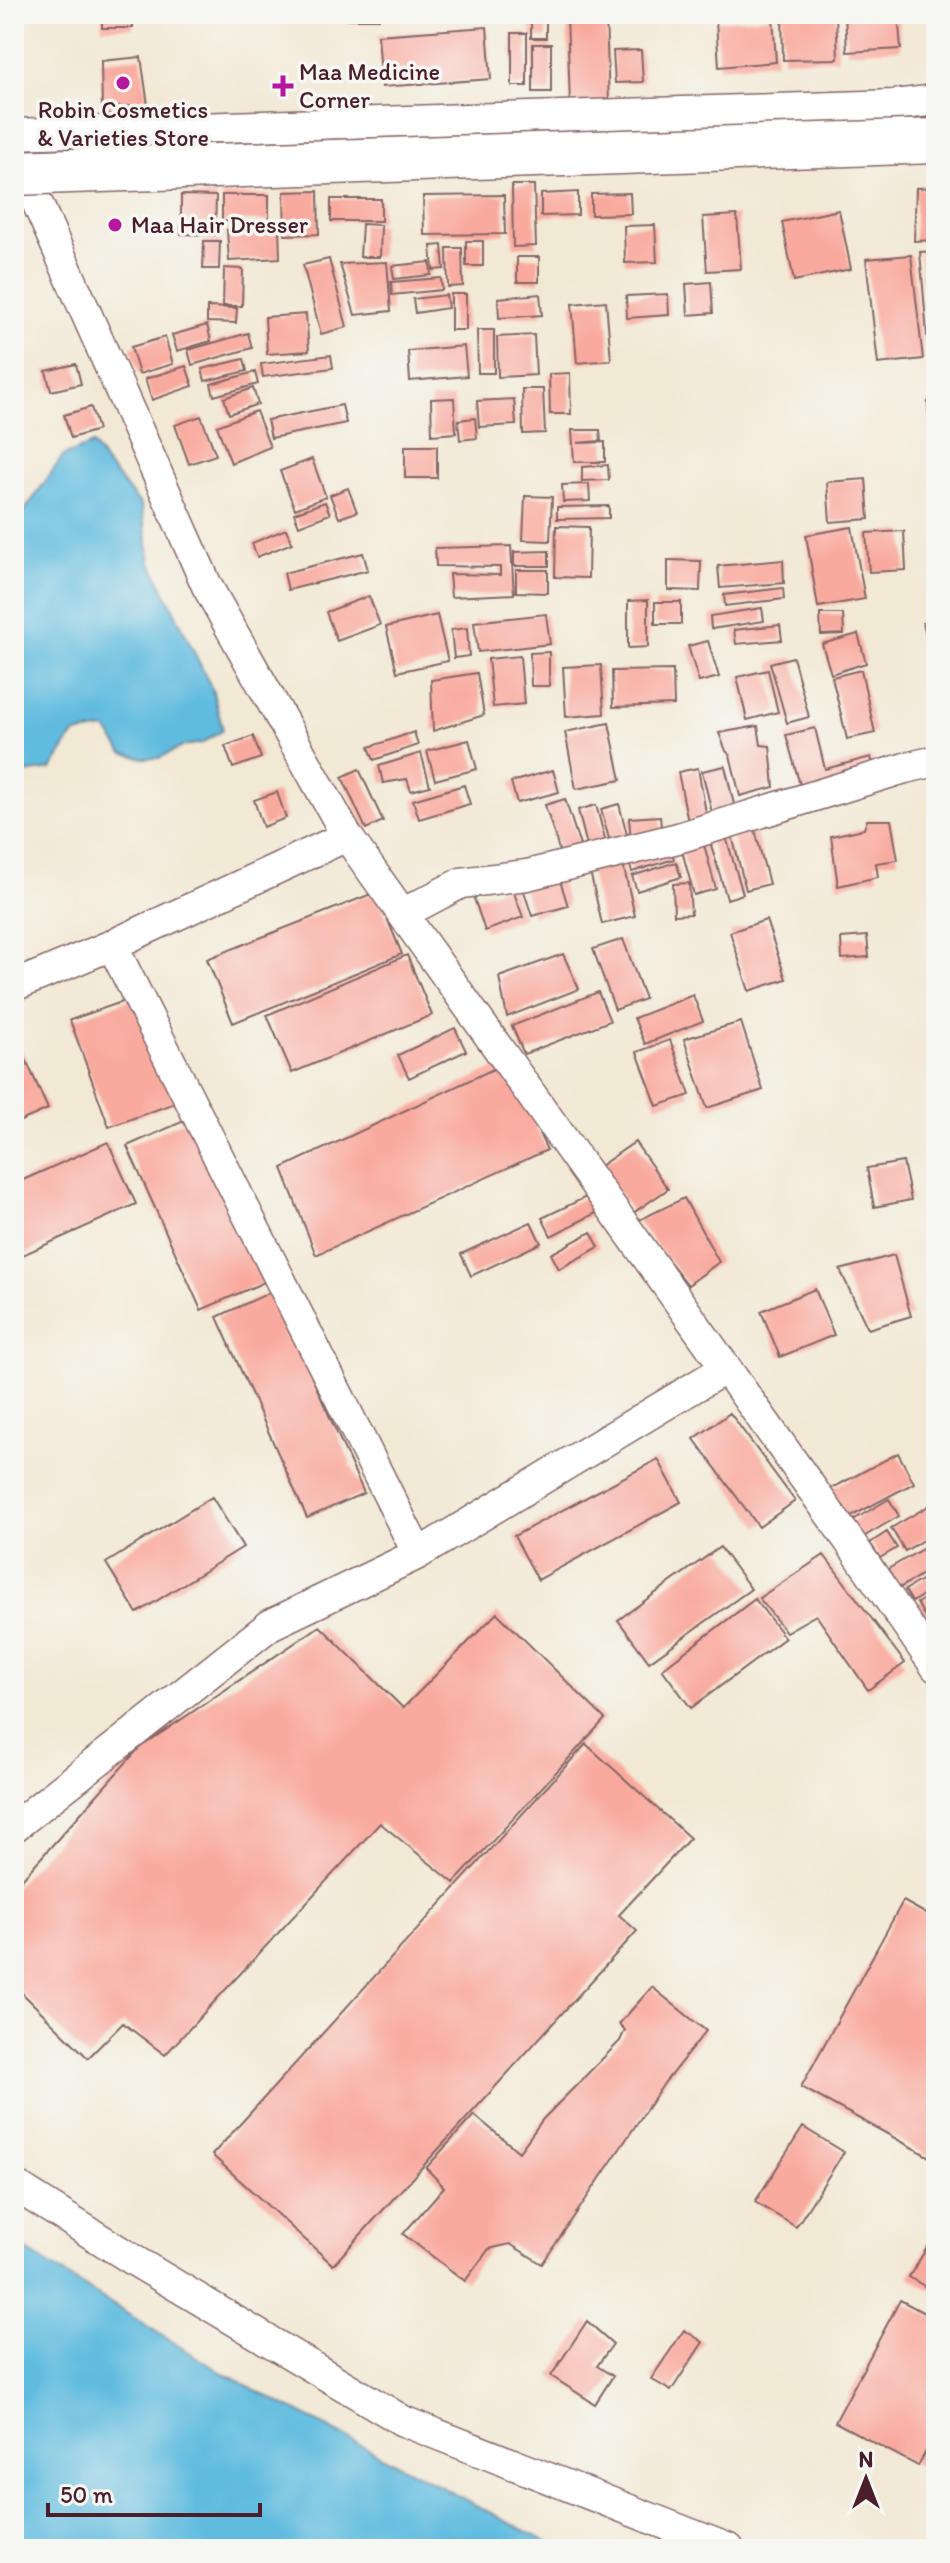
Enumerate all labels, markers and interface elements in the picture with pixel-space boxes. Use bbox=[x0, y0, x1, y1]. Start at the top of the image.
place label: Maa Medicine Corner bbox=[299, 57, 440, 114]
marker: Robin Cosmetics & Varieties Store bbox=[114, 74, 132, 92]
marker: Maa Medicine Corner bbox=[274, 77, 292, 95]
place label: Robin Cosmetics & Varieties Store bbox=[37, 95, 209, 152]
place label: Maa Hair Dresser bbox=[131, 210, 308, 239]
marker: Maa Hair Dresser bbox=[106, 216, 124, 234]
north arrow bbox=[826, 2439, 906, 2519]
text: N bbox=[859, 2446, 873, 2473]
scale bar bbox=[48, 2467, 260, 2517]
text: 50 m bbox=[60, 2480, 113, 2509]

